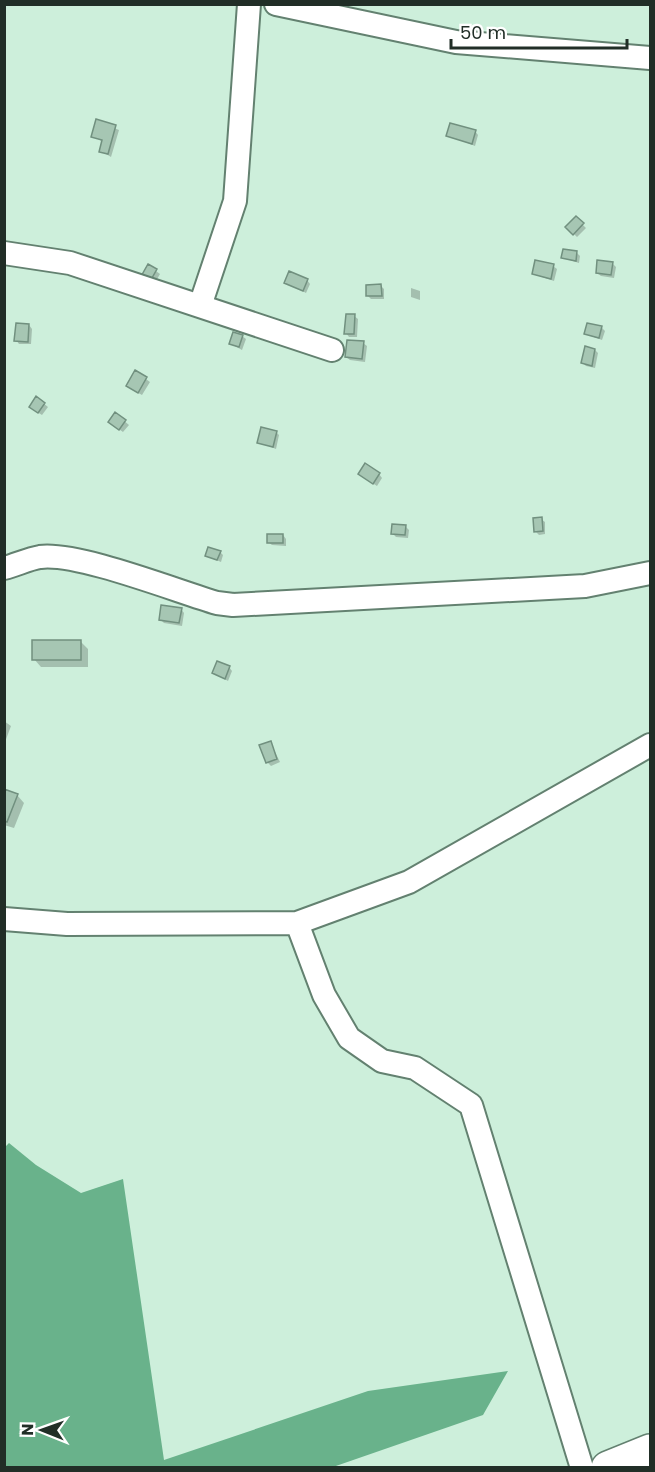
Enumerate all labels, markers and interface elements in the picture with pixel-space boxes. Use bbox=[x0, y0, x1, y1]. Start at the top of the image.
scale bar bbox=[451, 12, 626, 50]
text: 50 m bbox=[460, 20, 506, 45]
north arrow bbox=[12, 1400, 72, 1460]
text: N bbox=[16, 1424, 39, 1436]

